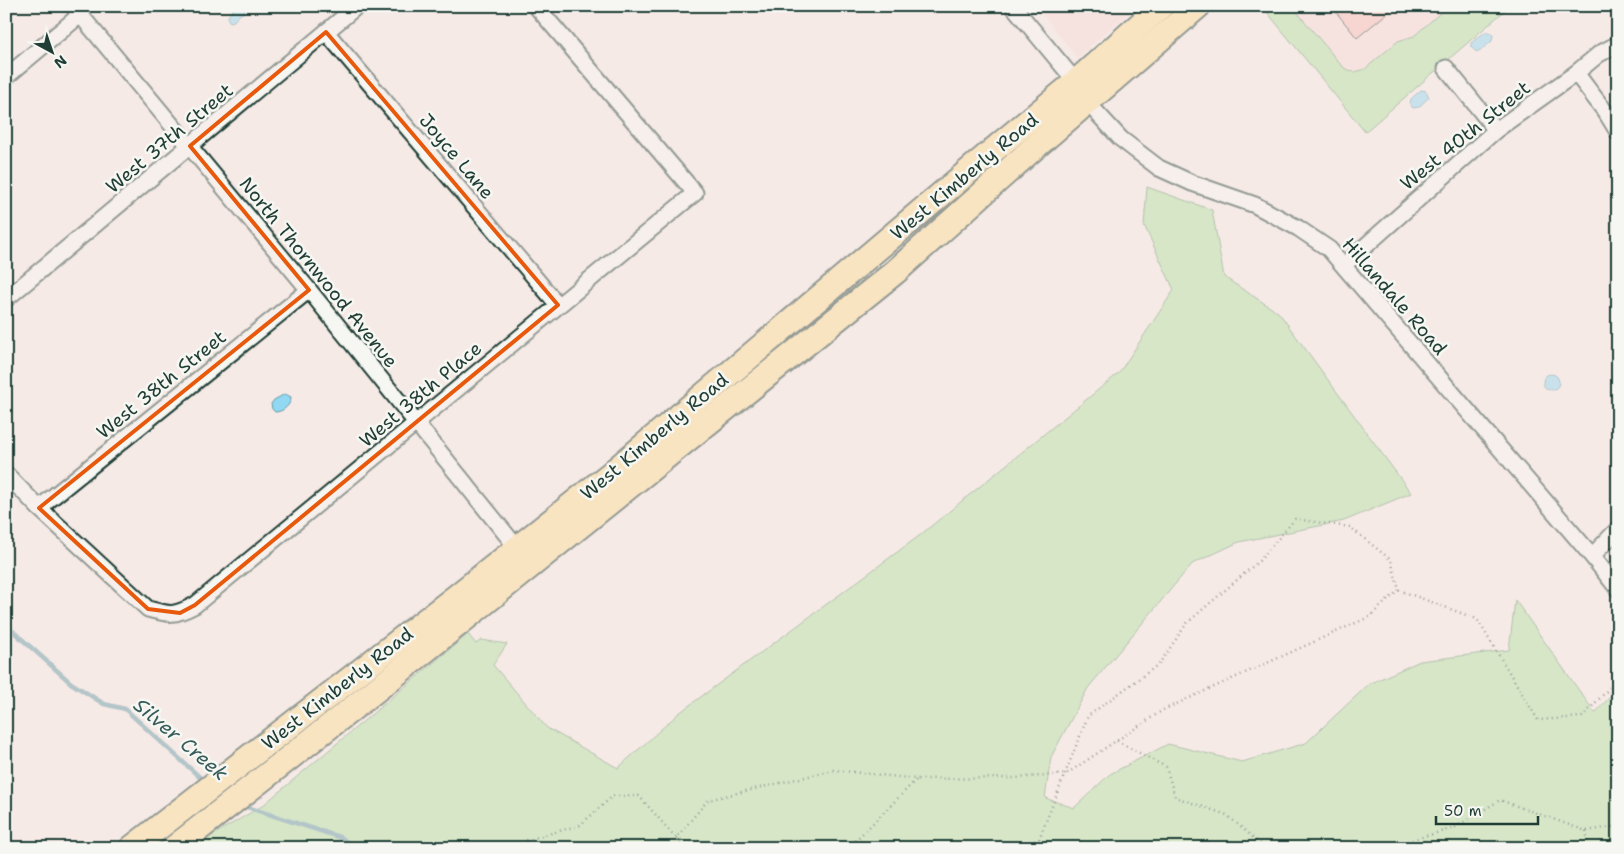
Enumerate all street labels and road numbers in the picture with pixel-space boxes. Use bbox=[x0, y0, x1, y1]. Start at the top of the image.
street label: West 40th Street bbox=[1395, 75, 1536, 196]
street label: West 37th Street bbox=[100, 78, 238, 199]
street label: West Kimberly Road bbox=[885, 107, 1044, 246]
street label: Joyce Lane bbox=[414, 108, 500, 204]
street label: North Thornwood Avenue bbox=[234, 172, 403, 373]
street label: Hillandale Road bbox=[1337, 232, 1453, 360]
street label: West 38th Street bbox=[91, 324, 231, 444]
street label: West 38th Place bbox=[354, 336, 487, 453]
street label: West Kimberly Road bbox=[575, 367, 734, 506]
street label: West Kimberly Road bbox=[256, 621, 418, 755]

